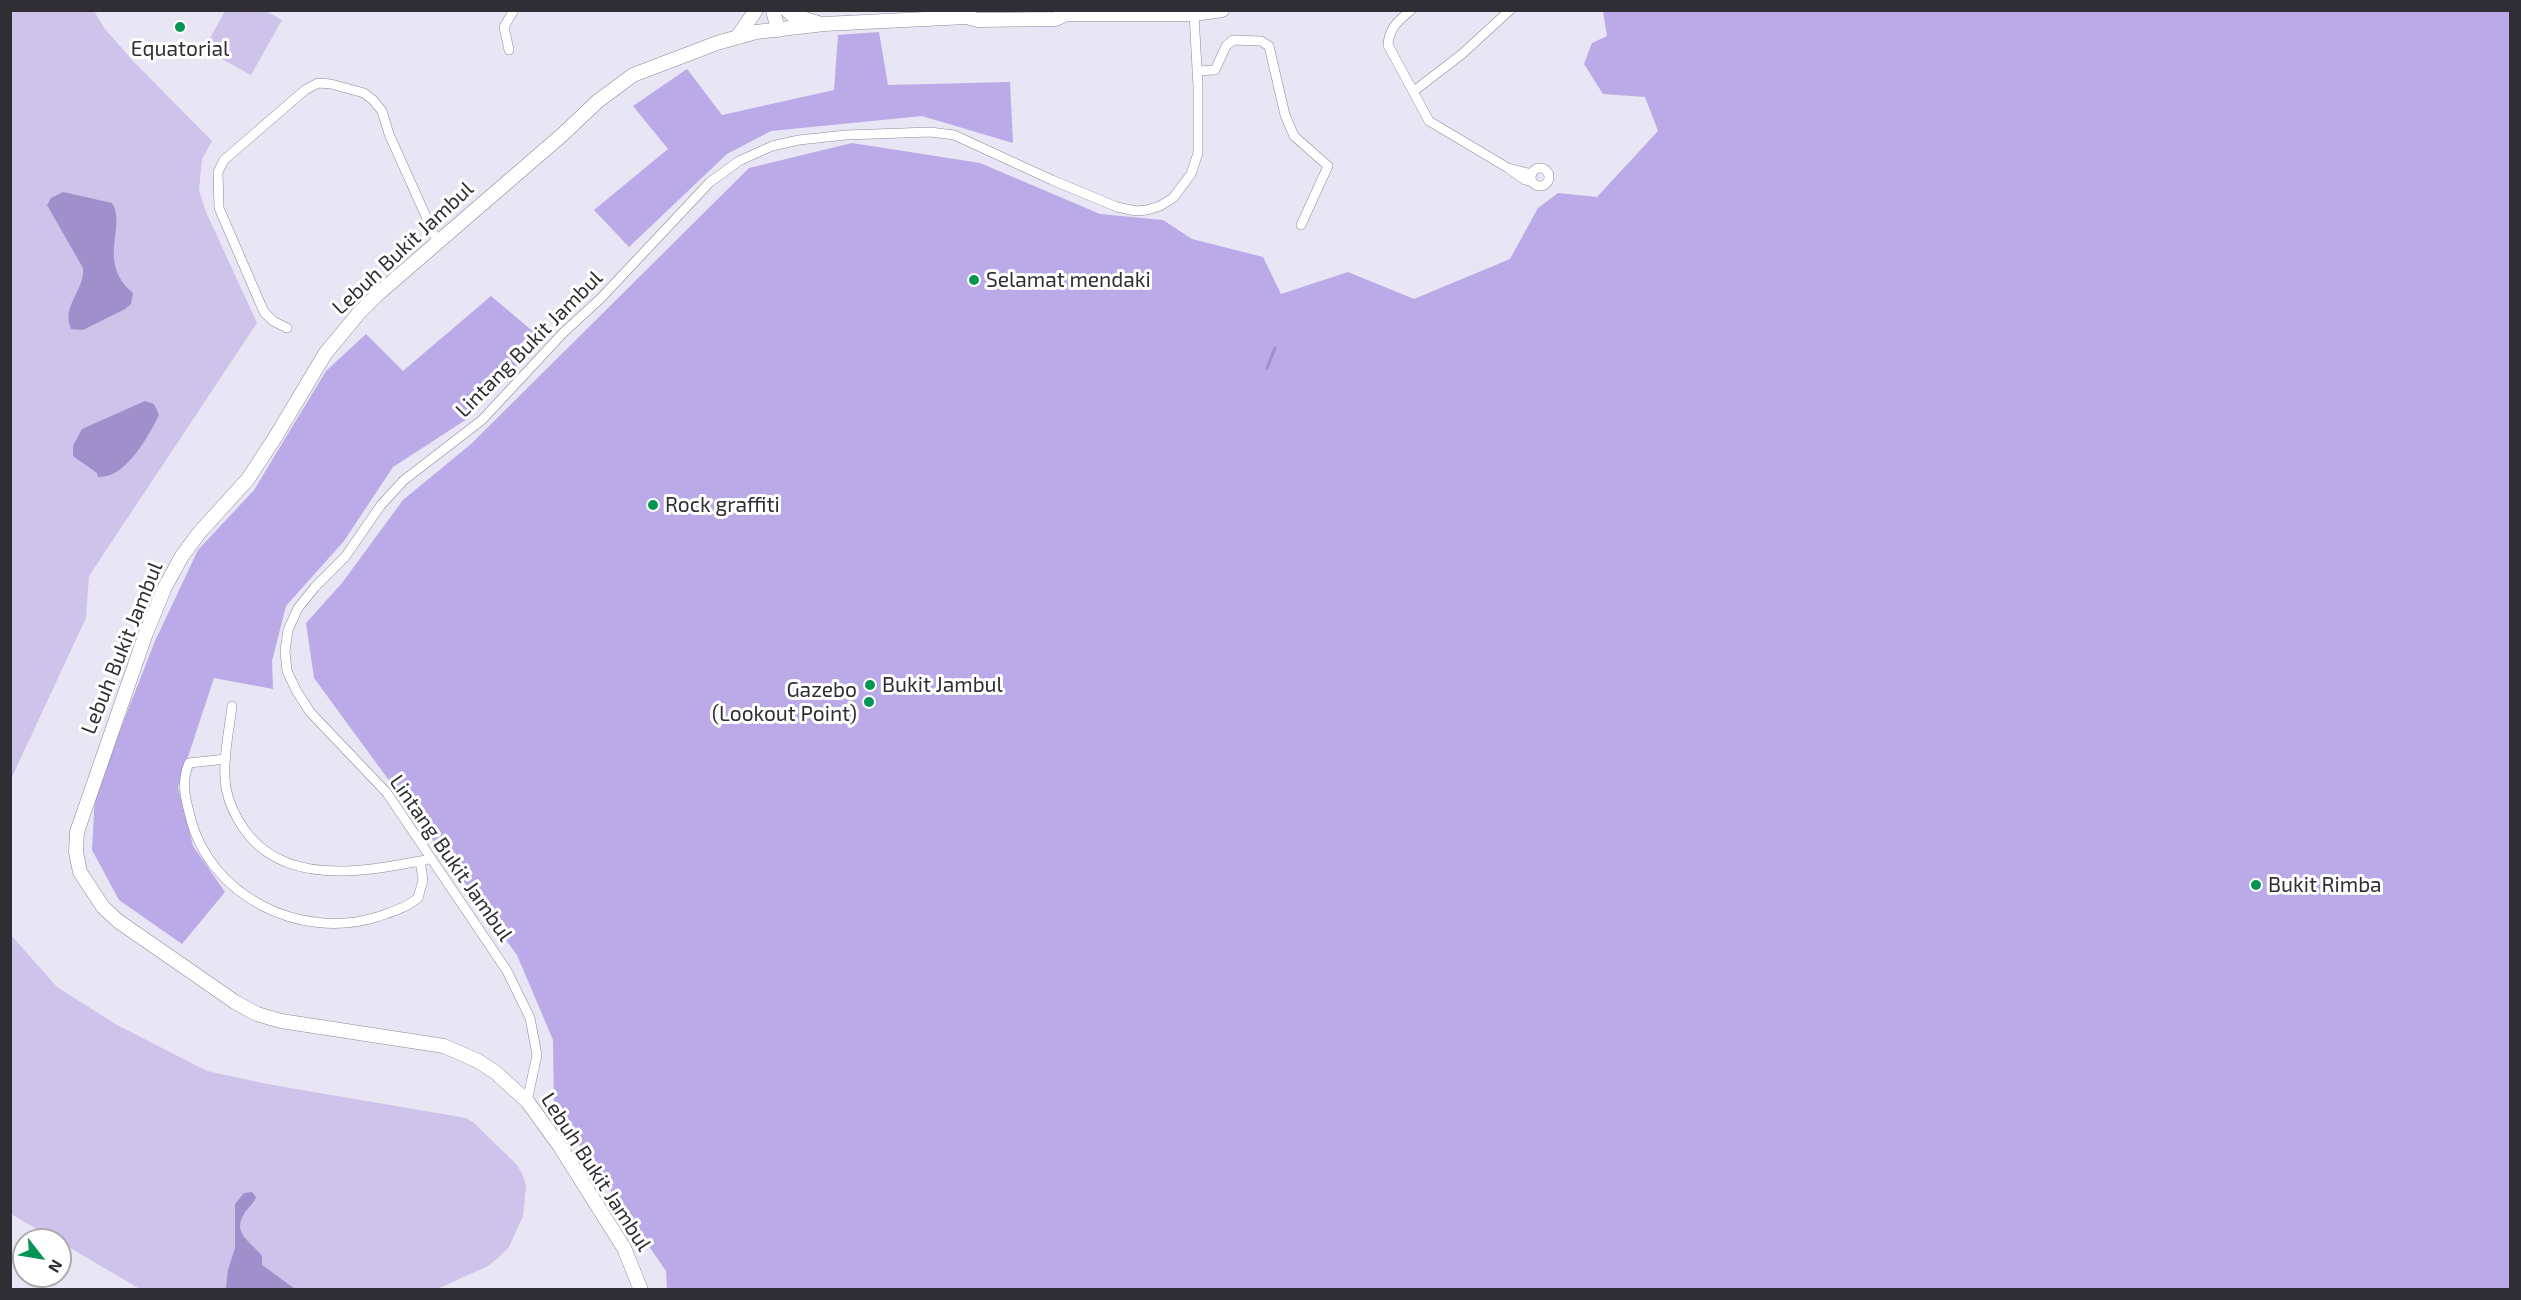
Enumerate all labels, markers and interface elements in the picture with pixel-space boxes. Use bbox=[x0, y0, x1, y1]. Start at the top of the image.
marker: Equatorial bbox=[173, 20, 187, 34]
place label: Equatorial bbox=[131, 36, 229, 62]
street label: Lebuh Bukit Jambul bbox=[327, 176, 479, 320]
street label: Lintang Bukit Jambul bbox=[450, 265, 608, 423]
place label: Selamat mendaki bbox=[986, 267, 1151, 293]
marker: Selamat mendaki bbox=[967, 273, 981, 287]
place label: Rock graffiti bbox=[665, 492, 780, 518]
marker: Rock graffiti bbox=[646, 498, 660, 512]
street label: Lebuh Bukit Jambul bbox=[76, 558, 168, 738]
place label: Bukit Jambul bbox=[882, 672, 1003, 698]
place label: Gazebo (Lookout Point) bbox=[712, 677, 857, 727]
marker: Bukit Jambul bbox=[863, 678, 877, 692]
marker: Gazebo (Lookout Point) bbox=[862, 695, 876, 709]
street label: Lintang Bukit Jambul bbox=[384, 770, 518, 946]
place label: Bukit Rimba bbox=[2268, 872, 2382, 898]
marker: Bukit Rimba bbox=[2249, 878, 2263, 892]
street label: Lebuh Bukit Jambul bbox=[535, 1088, 657, 1256]
north arrow bbox=[12, 1228, 72, 1288]
text: N bbox=[45, 1257, 67, 1276]

